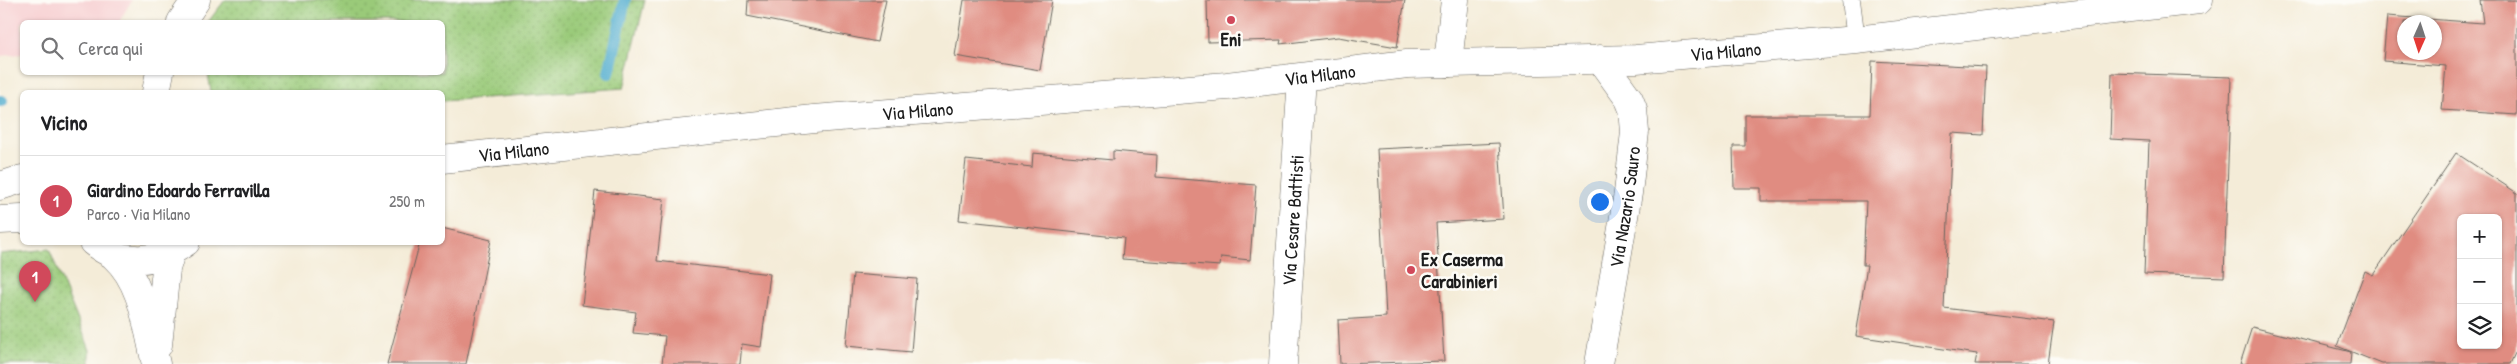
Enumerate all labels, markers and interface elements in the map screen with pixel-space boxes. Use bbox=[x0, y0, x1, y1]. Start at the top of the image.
marker: Eni bbox=[1225, 14, 1237, 26]
north arrow bbox=[2397, 15, 2442, 60]
search box bbox=[20, 20, 445, 75]
place label: Eni bbox=[1220, 26, 1242, 52]
icon: search bbox=[38, 34, 66, 62]
text: Cerca qui bbox=[78, 35, 143, 61]
street label: Via Milano bbox=[1689, 35, 1763, 67]
street label: Via Milano bbox=[1283, 57, 1357, 92]
street label: Via Milano bbox=[881, 95, 954, 127]
text: Vicino bbox=[40, 108, 87, 137]
street label: Via Milano bbox=[477, 135, 551, 168]
street label: Via Nazario Sauro bbox=[1603, 145, 1646, 270]
street label: Via Cesare Battisti bbox=[1275, 154, 1310, 287]
text: Giardino Edoardo Ferravilla bbox=[87, 177, 269, 203]
your location bbox=[1587, 189, 1613, 215]
text: 1 bbox=[53, 190, 59, 212]
text: 250 m bbox=[389, 190, 425, 212]
text: Parco · Via Milano bbox=[87, 203, 190, 225]
map controls bbox=[2457, 214, 2502, 349]
button: + bbox=[2457, 214, 2502, 259]
place label: Ex Caserma Carabinieri bbox=[1421, 246, 1503, 294]
button: − bbox=[2457, 259, 2502, 304]
pin: 1 bbox=[19, 261, 51, 302]
marker: Ex Caserma Carabinieri bbox=[1405, 264, 1417, 276]
button: layers bbox=[2457, 304, 2502, 349]

